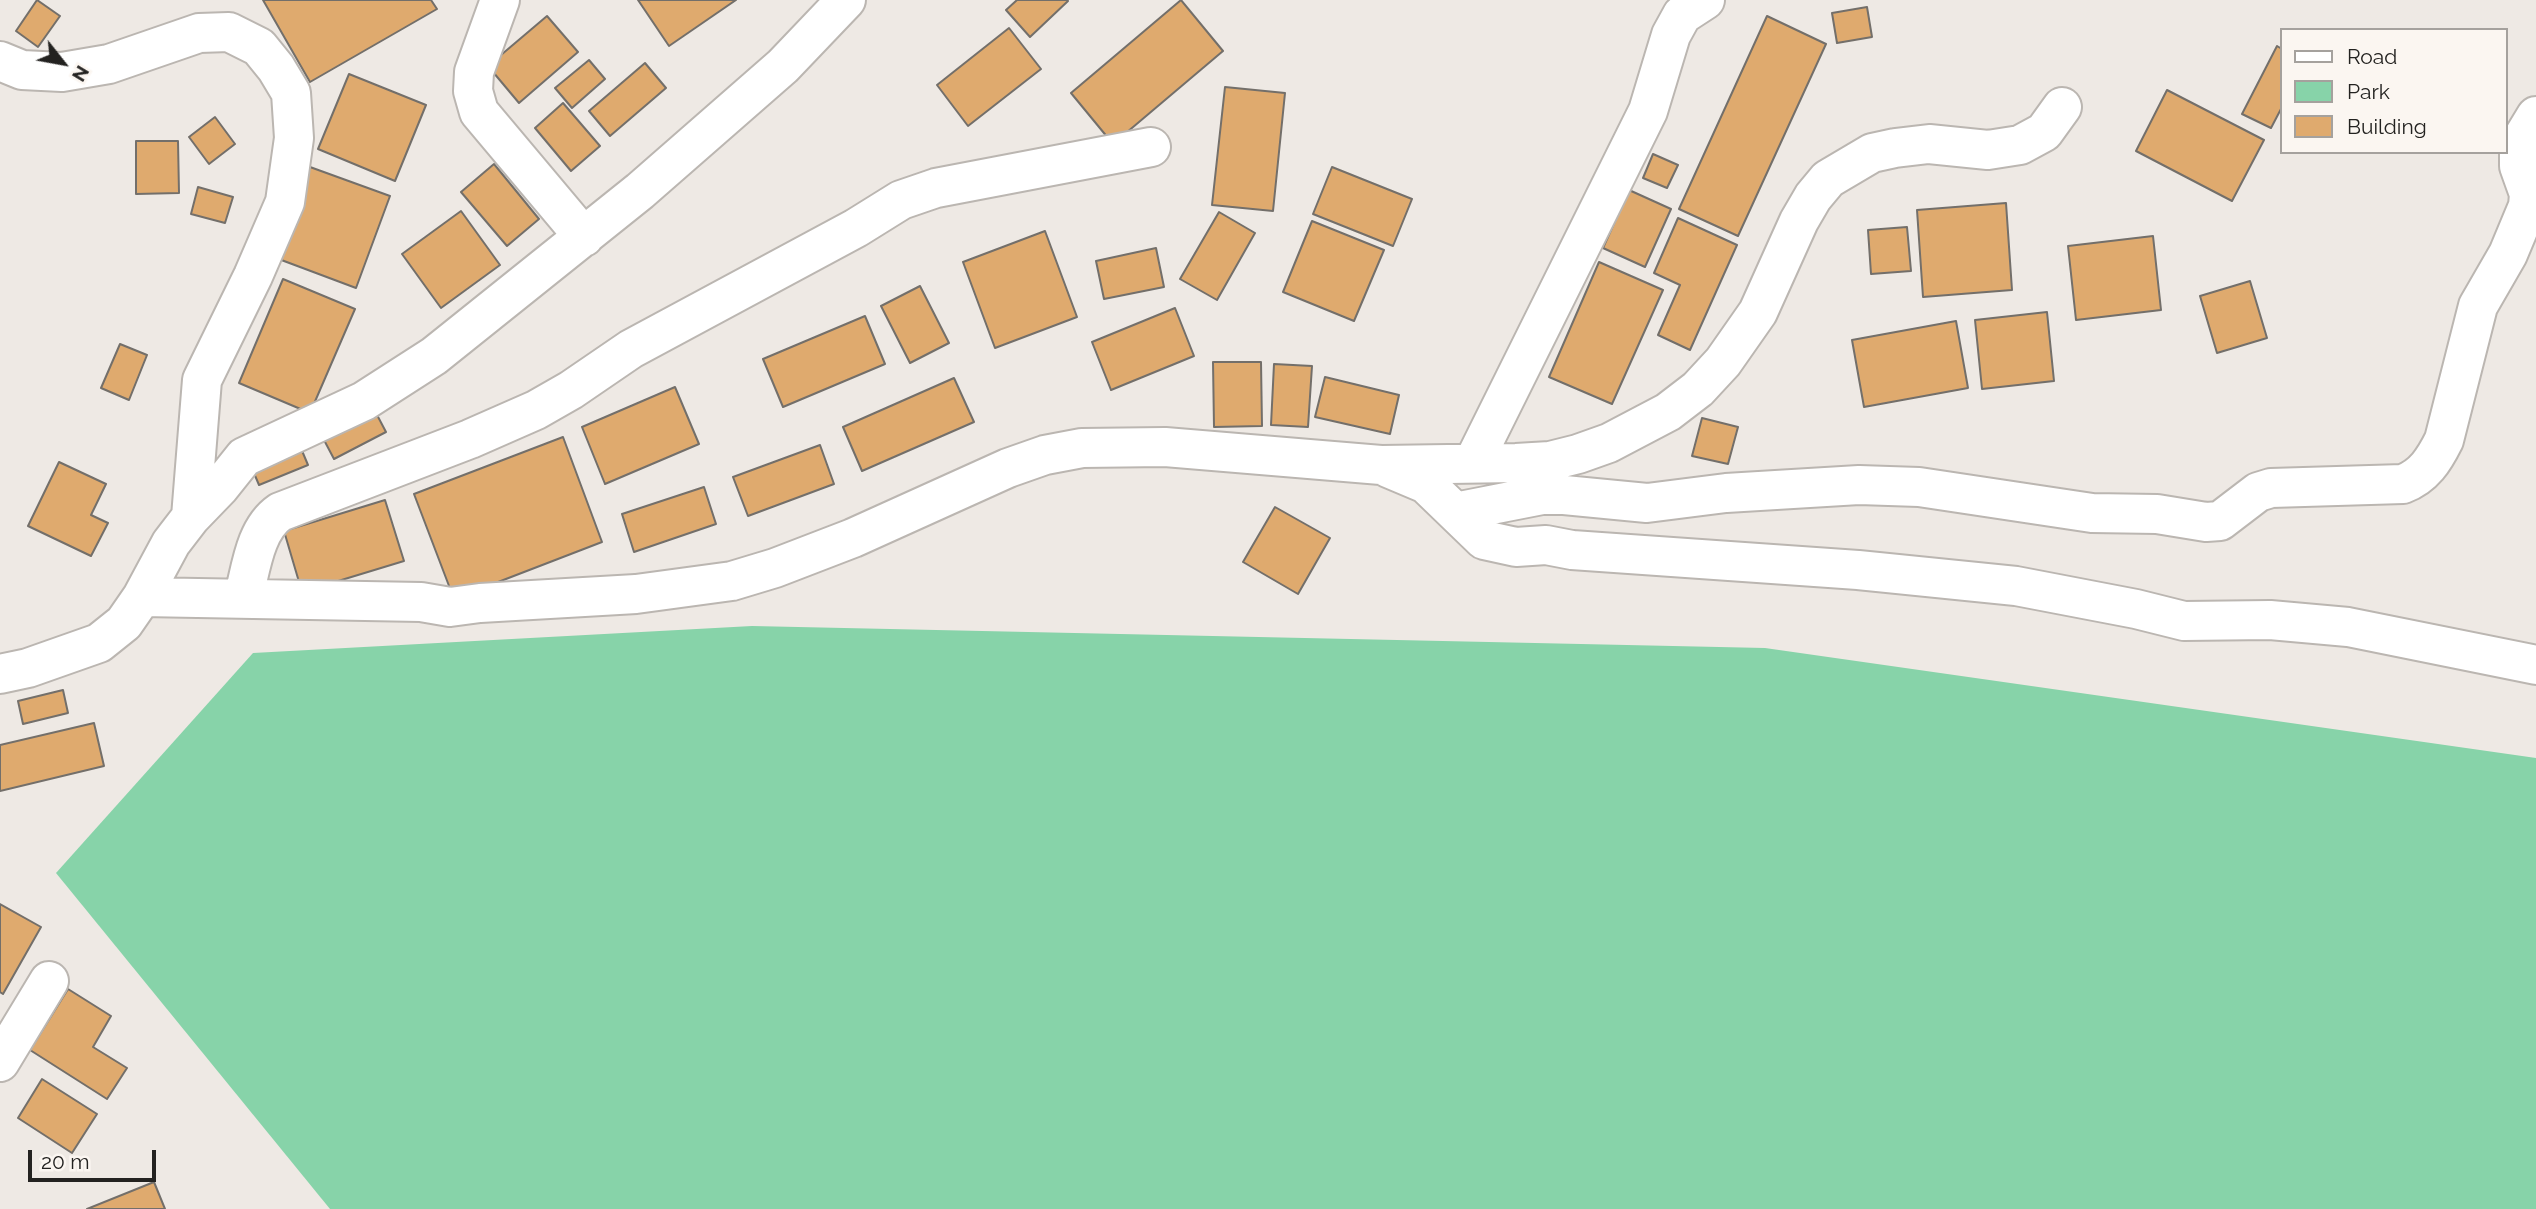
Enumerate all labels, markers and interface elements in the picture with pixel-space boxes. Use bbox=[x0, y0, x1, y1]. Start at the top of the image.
north arrow bbox=[28, 28, 98, 98]
legend bbox=[2280, 28, 2508, 154]
text: Road bbox=[2347, 44, 2397, 69]
text: N bbox=[68, 62, 94, 86]
text: Park bbox=[2347, 79, 2390, 104]
text: Building bbox=[2347, 114, 2427, 139]
scale bar bbox=[32, 1136, 159, 1180]
text: 20 m bbox=[41, 1149, 89, 1174]

